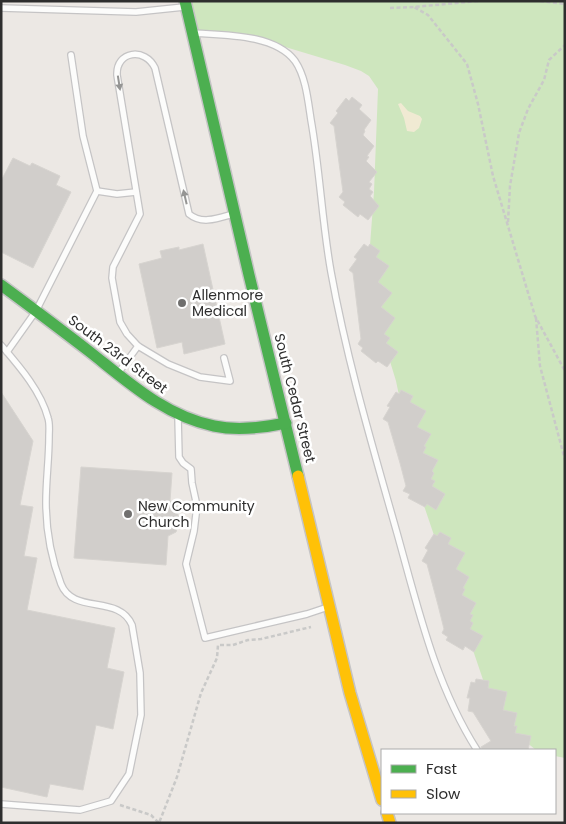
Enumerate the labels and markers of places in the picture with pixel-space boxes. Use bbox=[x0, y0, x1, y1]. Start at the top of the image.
place label: Allenmore Medical bbox=[192, 285, 264, 321]
marker: Allenmore Medical bbox=[176, 297, 188, 309]
place label: New Community Church bbox=[138, 496, 255, 532]
marker: New Community Church bbox=[122, 508, 134, 520]

